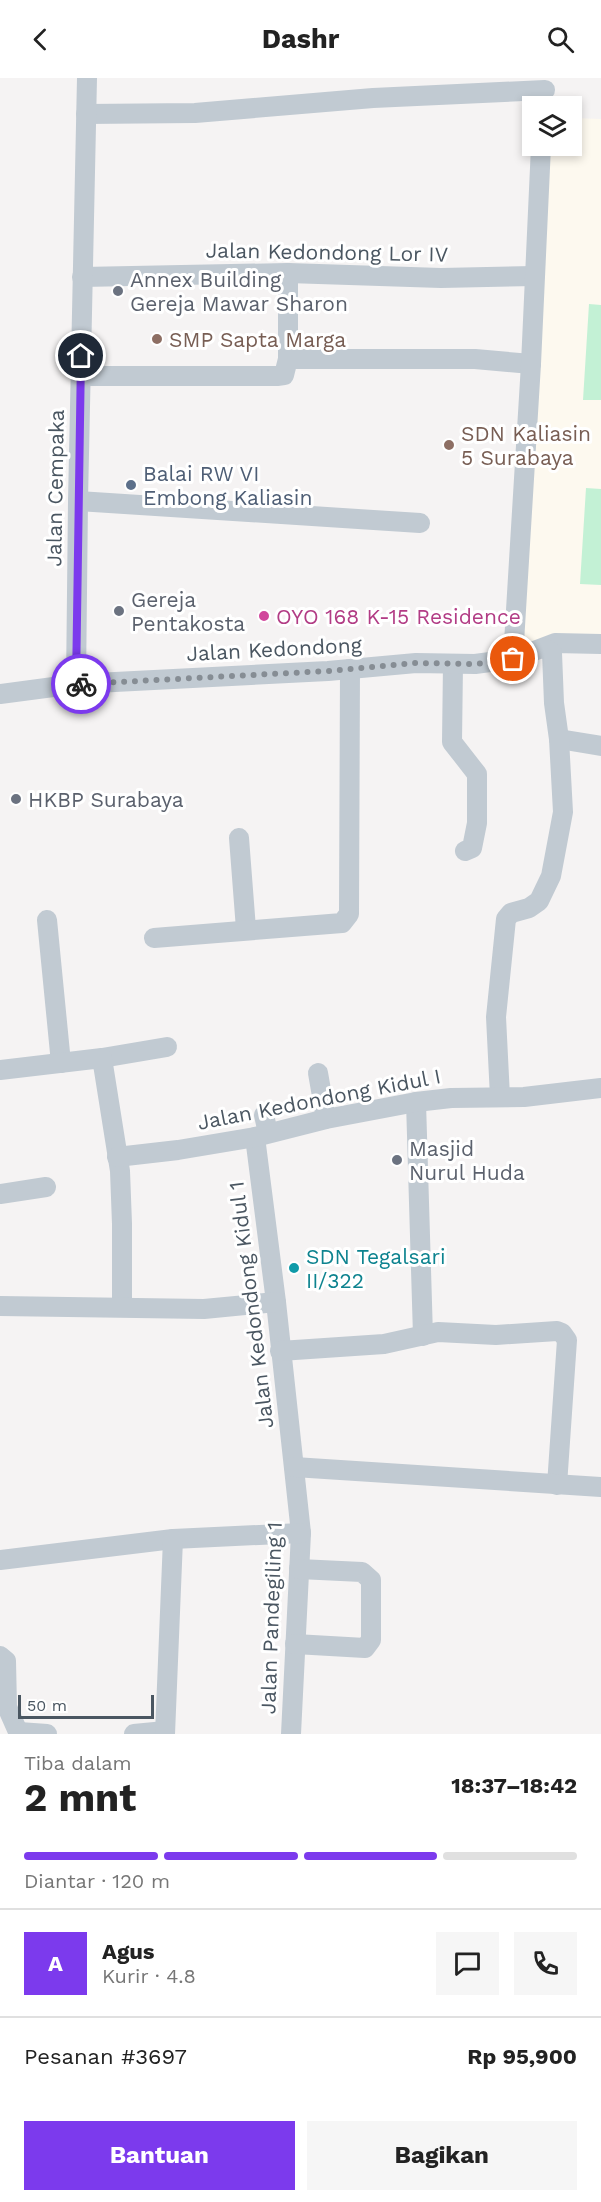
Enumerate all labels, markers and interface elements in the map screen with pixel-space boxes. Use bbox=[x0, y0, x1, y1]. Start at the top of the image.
icon: back bbox=[24, 23, 57, 56]
text: Dashr bbox=[262, 23, 339, 55]
icon: search bbox=[544, 23, 577, 56]
map controls bbox=[522, 96, 582, 156]
button: layers bbox=[522, 96, 582, 156]
street label: Jalan Kedondong Lor IV bbox=[205, 237, 449, 267]
place label: Annex Building Gereja Mawar Sharon bbox=[130, 267, 348, 316]
marker: Annex Building Gereja Mawar Sharon bbox=[111, 284, 125, 298]
place label: SMP Sapta Marga bbox=[169, 327, 346, 352]
pin bbox=[55, 330, 106, 381]
marker: SMP Sapta Marga bbox=[150, 332, 164, 346]
icon: home bbox=[64, 339, 97, 372]
street label: Jalan Cempaka bbox=[41, 409, 69, 567]
place label: SDN Kaliasin 5 Surabaya bbox=[461, 421, 591, 470]
marker: SDN Kaliasin 5 Surabaya bbox=[442, 438, 456, 452]
place label: Balai RW VI Embong Kaliasin bbox=[143, 461, 312, 510]
marker: Balai RW VI Embong Kaliasin bbox=[124, 478, 138, 492]
place label: Gereja Pentakosta bbox=[131, 587, 245, 636]
marker: Gereja Pentakosta bbox=[112, 604, 126, 618]
place label: OYO 168 K-15 Residence bbox=[276, 604, 521, 629]
marker: OYO 168 K-15 Residence bbox=[257, 609, 271, 623]
street label: Jalan Kedondong bbox=[186, 632, 363, 666]
pin bbox=[487, 633, 538, 684]
icon: bag bbox=[496, 642, 529, 675]
courier bbox=[51, 654, 111, 714]
icon: bike bbox=[65, 668, 98, 701]
place label: HKBP Surabaya bbox=[28, 787, 184, 812]
marker: HKBP Surabaya bbox=[9, 792, 23, 806]
street label: Jalan Kedondong Kidul I bbox=[195, 1063, 443, 1135]
place label: Masjid Nurul Huda bbox=[409, 1136, 525, 1185]
marker: Masjid Nurul Huda bbox=[390, 1153, 404, 1167]
street label: Jalan Kedondong Kidul 1 bbox=[223, 1180, 279, 1430]
place label: SDN Tegalsari II/322 bbox=[306, 1244, 446, 1293]
marker: SDN Tegalsari II/322 bbox=[287, 1261, 301, 1275]
street label: Jalan Pandegiling 1 bbox=[255, 1521, 287, 1715]
scale bar bbox=[18, 1692, 154, 1720]
text: 50 m bbox=[27, 1696, 67, 1715]
text: Tiba dalam bbox=[24, 1751, 132, 1775]
text: 18:37–18:42 bbox=[451, 1773, 577, 1798]
text: 2 mnt bbox=[24, 1775, 136, 1820]
text: Diantar · 120 m bbox=[24, 1869, 170, 1893]
button: chat bbox=[436, 1932, 499, 1995]
button: phone bbox=[514, 1932, 577, 1995]
text: Agus bbox=[102, 1939, 155, 1964]
text: A bbox=[48, 1951, 63, 1976]
text: Kurir · 4.8 bbox=[102, 1964, 196, 1988]
text: Pesanan #3697 bbox=[24, 2044, 187, 2069]
text: Rp 95,900 bbox=[467, 2044, 577, 2069]
button: Bantuan bbox=[24, 2121, 295, 2190]
button: Bagikan bbox=[307, 2121, 577, 2190]

